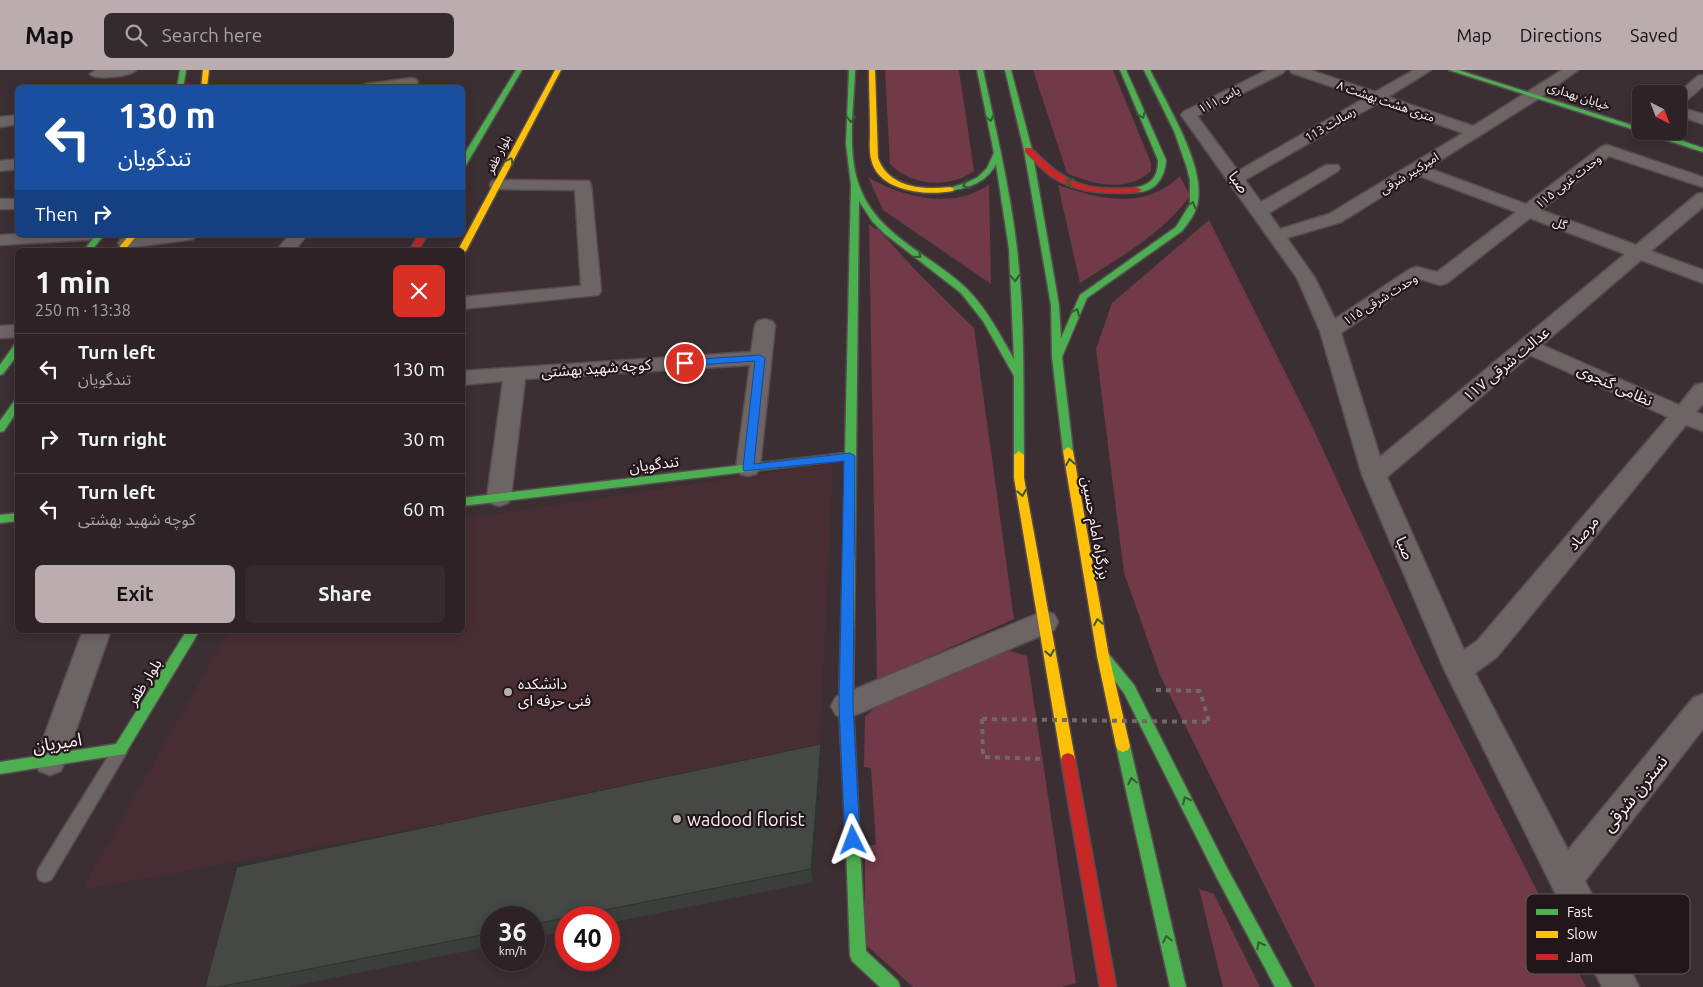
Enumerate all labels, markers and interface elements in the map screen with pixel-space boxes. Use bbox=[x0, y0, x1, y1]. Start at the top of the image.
search box bbox=[104, 13, 454, 58]
icon: search bbox=[122, 21, 150, 49]
text: Map bbox=[25, 22, 74, 49]
text: Search here bbox=[162, 24, 262, 46]
text: Map bbox=[1456, 25, 1492, 45]
text: Directions bbox=[1520, 25, 1602, 45]
text: Saved bbox=[1630, 25, 1678, 45]
street label: ۸ متری هشت بهشت bbox=[1335, 78, 1437, 125]
street label: خیابان بهداری bbox=[1546, 80, 1612, 113]
street label: یاس ۱۱۱ bbox=[1196, 83, 1243, 116]
north arrow bbox=[1632, 85, 1688, 140]
map controls bbox=[1632, 85, 1687, 140]
text: 130 m bbox=[118, 95, 216, 135]
street label: رسالت 113 bbox=[1302, 104, 1358, 145]
icon: left bbox=[35, 105, 100, 170]
one-way arrow bbox=[1136, 110, 1147, 119]
one-way arrow bbox=[984, 113, 995, 122]
one-way arrow bbox=[846, 115, 856, 123]
street label: بلوار ظفر bbox=[482, 133, 514, 177]
text: تندگویان bbox=[118, 145, 191, 170]
street label: امیرکبیر شرقی bbox=[1377, 150, 1442, 197]
street label: ۱۱۵ وحدت غربی bbox=[1533, 151, 1604, 211]
one-way arrow bbox=[504, 158, 514, 167]
street label: صبا bbox=[1225, 168, 1253, 196]
one-way arrow bbox=[1066, 178, 1075, 189]
one-way arrow bbox=[963, 179, 971, 189]
icon: right bbox=[88, 200, 116, 228]
one-way arrow bbox=[1187, 201, 1197, 209]
text: Then bbox=[35, 203, 78, 225]
street label: گل bbox=[1551, 214, 1570, 233]
one-way arrow bbox=[913, 250, 922, 259]
text: 1 min bbox=[35, 265, 111, 299]
button: close bbox=[393, 265, 445, 317]
street label: ۱۱۵ وحدت شرقی bbox=[1341, 271, 1420, 328]
one-way arrow bbox=[1009, 274, 1020, 282]
text: 250 m · 13:38 bbox=[35, 301, 131, 319]
one-way arrow bbox=[1070, 308, 1081, 317]
street label: ۱۱۷ عدالت شرقی bbox=[1460, 323, 1553, 406]
text: Turn left bbox=[78, 341, 156, 363]
pin bbox=[664, 342, 706, 384]
icon: arrive bbox=[671, 349, 699, 377]
icon: left bbox=[35, 355, 63, 383]
street label: کوچه شهید بهشتی bbox=[540, 356, 653, 382]
text: 130 m bbox=[392, 358, 445, 380]
street label: نظامی گنجوی bbox=[1574, 361, 1655, 410]
text: تندگویان bbox=[78, 370, 131, 388]
icon: right bbox=[35, 425, 63, 453]
text: Turn right bbox=[78, 428, 166, 450]
text: 30 m bbox=[403, 428, 445, 450]
street label: تندگویان bbox=[628, 453, 680, 476]
one-way arrow bbox=[1065, 458, 1075, 466]
street label: بزرگراه امام حسین bbox=[1076, 475, 1113, 581]
text: Turn left bbox=[78, 481, 156, 503]
one-way arrow bbox=[1017, 488, 1027, 497]
icon: left bbox=[35, 495, 63, 523]
text: 60 m bbox=[403, 498, 445, 520]
text: کوچه شهید بهشتی bbox=[78, 510, 196, 528]
street label: مرصاد bbox=[1564, 513, 1603, 554]
street label: صبا bbox=[1393, 534, 1417, 562]
button: Exit bbox=[35, 565, 235, 623]
button: Share bbox=[245, 565, 445, 623]
one-way arrow bbox=[1093, 618, 1103, 626]
one-way arrow bbox=[1044, 648, 1054, 657]
street label: بلوار ظفر bbox=[123, 656, 166, 710]
place label: دانشکده فنی حرفه ای bbox=[518, 675, 591, 710]
marker: دانشکده فنی حرفه ای bbox=[502, 686, 514, 698]
street label: امیریان bbox=[31, 728, 84, 758]
street label: نسترن شرقی bbox=[1597, 751, 1672, 836]
one-way arrow bbox=[1127, 776, 1137, 785]
one-way arrow bbox=[1181, 796, 1192, 805]
place label: wadood florist bbox=[687, 809, 805, 829]
marker: wadood florist bbox=[671, 813, 683, 825]
position arrow bbox=[826, 813, 878, 865]
legend bbox=[1526, 894, 1690, 974]
text: Fast bbox=[1567, 904, 1593, 920]
speed limit sign: 40 bbox=[555, 906, 620, 971]
text: 36 bbox=[498, 918, 527, 946]
text: Slow bbox=[1567, 926, 1597, 942]
one-way arrow bbox=[1162, 935, 1173, 944]
one-way arrow bbox=[1256, 941, 1266, 950]
text: km/h bbox=[499, 944, 526, 957]
text: Jam bbox=[1567, 949, 1593, 965]

